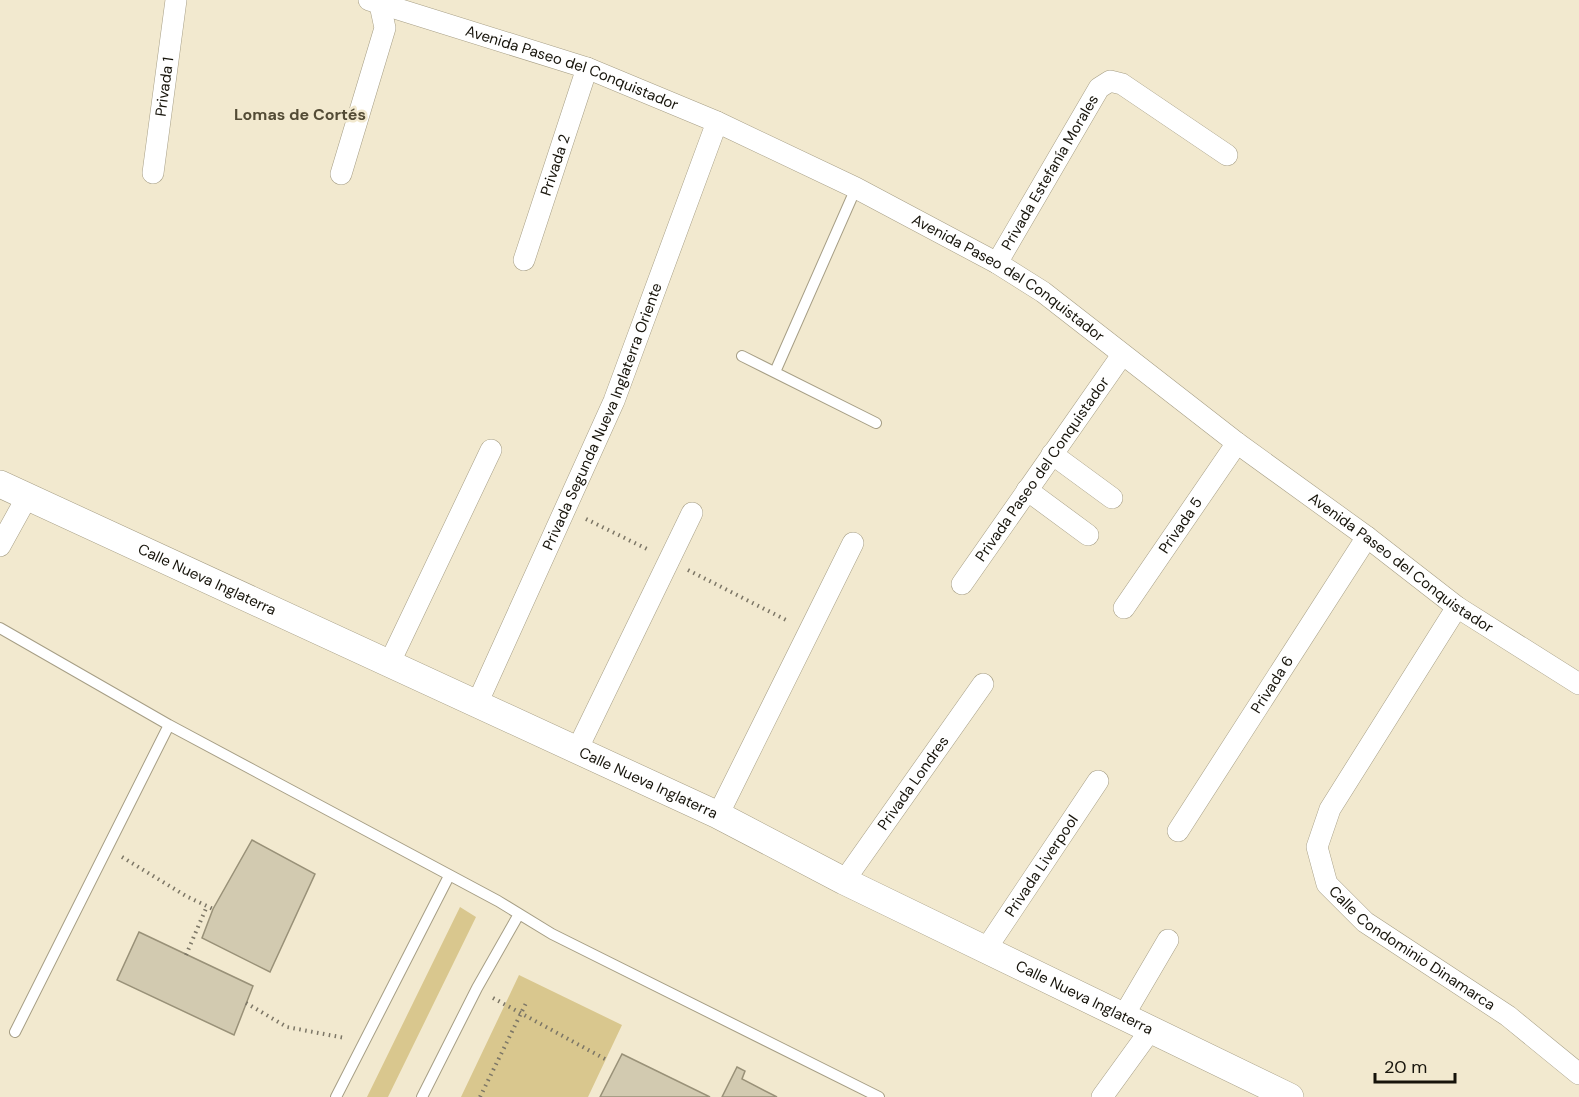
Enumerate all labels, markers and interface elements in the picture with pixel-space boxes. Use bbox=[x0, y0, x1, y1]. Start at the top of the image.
street label: Avenida Paseo del Conquistador bbox=[463, 21, 682, 115]
street label: Privada 1 bbox=[151, 56, 178, 118]
street label: Privada Estefanía Morales bbox=[997, 91, 1103, 254]
district label: Lomas de Cortés bbox=[234, 104, 366, 125]
street label: Privada 2 bbox=[536, 132, 575, 198]
street label: Avenida Paseo del Conquistador bbox=[908, 209, 1109, 346]
street label: Privada Segunda Nueva Inglaterra Oriente bbox=[538, 280, 667, 553]
street label: Privada Paseo del Conquistador bbox=[971, 373, 1114, 566]
street label: Avenida Paseo del Conquistador bbox=[1305, 488, 1497, 638]
street label: Privada 5 bbox=[1154, 493, 1207, 558]
street label: Calle Nueva Inglaterra bbox=[135, 539, 280, 620]
street label: Privada 6 bbox=[1246, 652, 1298, 717]
street label: Privada Londres bbox=[873, 732, 953, 834]
street label: Calle Nueva Inglaterra bbox=[576, 742, 721, 823]
street label: Privada Liverpool bbox=[1000, 811, 1083, 921]
street label: Calle Condominio Dinamarca bbox=[1324, 881, 1499, 1015]
street label: Calle Nueva Inglaterra bbox=[1012, 956, 1156, 1039]
scale bar bbox=[1375, 1046, 1454, 1084]
text: 20 m bbox=[1384, 1055, 1427, 1079]

